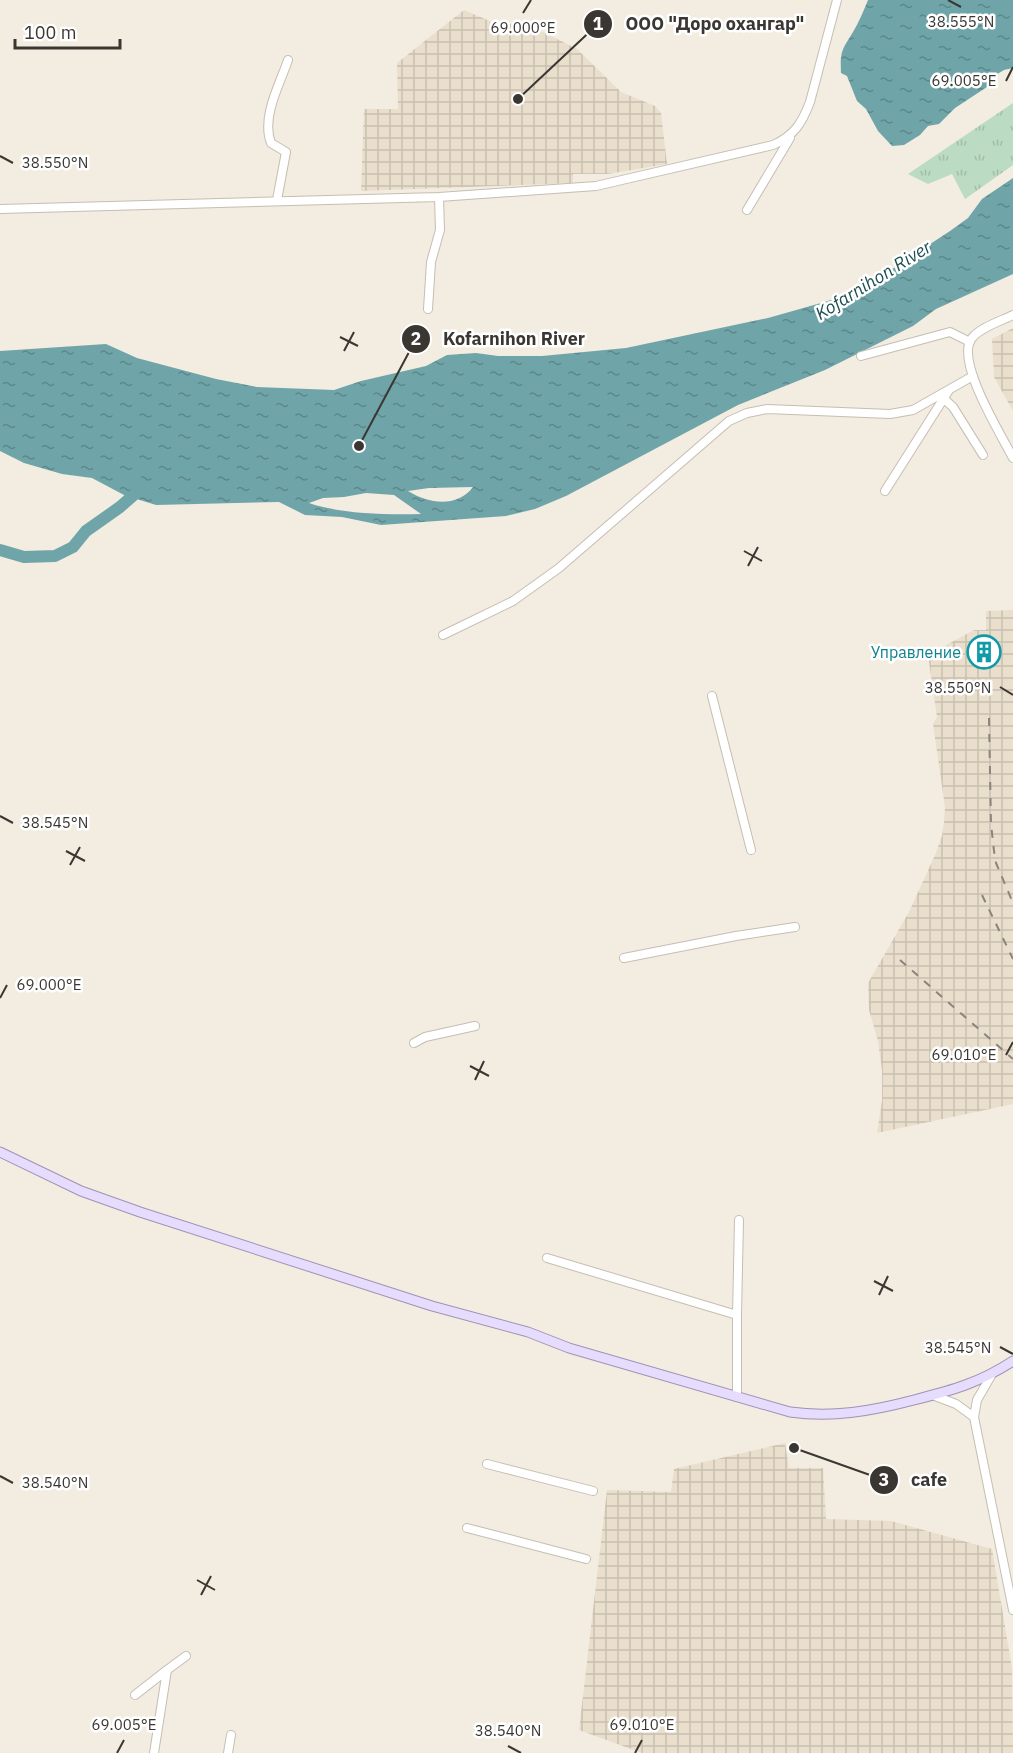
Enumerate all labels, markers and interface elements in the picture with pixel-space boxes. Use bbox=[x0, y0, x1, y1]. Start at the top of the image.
callout: ООО "Доро охангар" bbox=[583, 6, 816, 42]
scale bar bbox=[15, 12, 120, 50]
text: 1 bbox=[593, 12, 604, 35]
text: ООО "Доро охангар" bbox=[625, 12, 805, 35]
text: 38.555°N bbox=[928, 12, 994, 31]
text: 69.000°E bbox=[491, 18, 555, 37]
text: 100 m bbox=[24, 21, 76, 44]
text: 69.005°E bbox=[932, 71, 996, 90]
text: 38.550°N bbox=[22, 153, 88, 172]
water label: Kofarnihon River bbox=[811, 235, 936, 325]
callout: Kofarnihon River bbox=[401, 321, 597, 357]
text: 2 bbox=[411, 327, 421, 350]
text: Kofarnihon River bbox=[443, 327, 585, 350]
building icon: Управление bbox=[966, 634, 1002, 670]
place label: Управление bbox=[871, 642, 961, 662]
text: 38.550°N bbox=[925, 678, 991, 697]
text: 38.545°N bbox=[22, 813, 88, 832]
text: 69.000°E bbox=[17, 975, 81, 994]
text: 69.010°E bbox=[932, 1045, 996, 1064]
text: 38.545°N bbox=[925, 1338, 991, 1357]
callout: cafe bbox=[869, 1462, 959, 1498]
text: 3 bbox=[879, 1468, 889, 1491]
text: cafe bbox=[911, 1468, 947, 1491]
text: 38.540°N bbox=[22, 1473, 88, 1492]
text: 69.005°E bbox=[92, 1715, 156, 1734]
text: 69.010°E bbox=[610, 1715, 674, 1734]
text: 38.540°N bbox=[475, 1721, 541, 1740]

